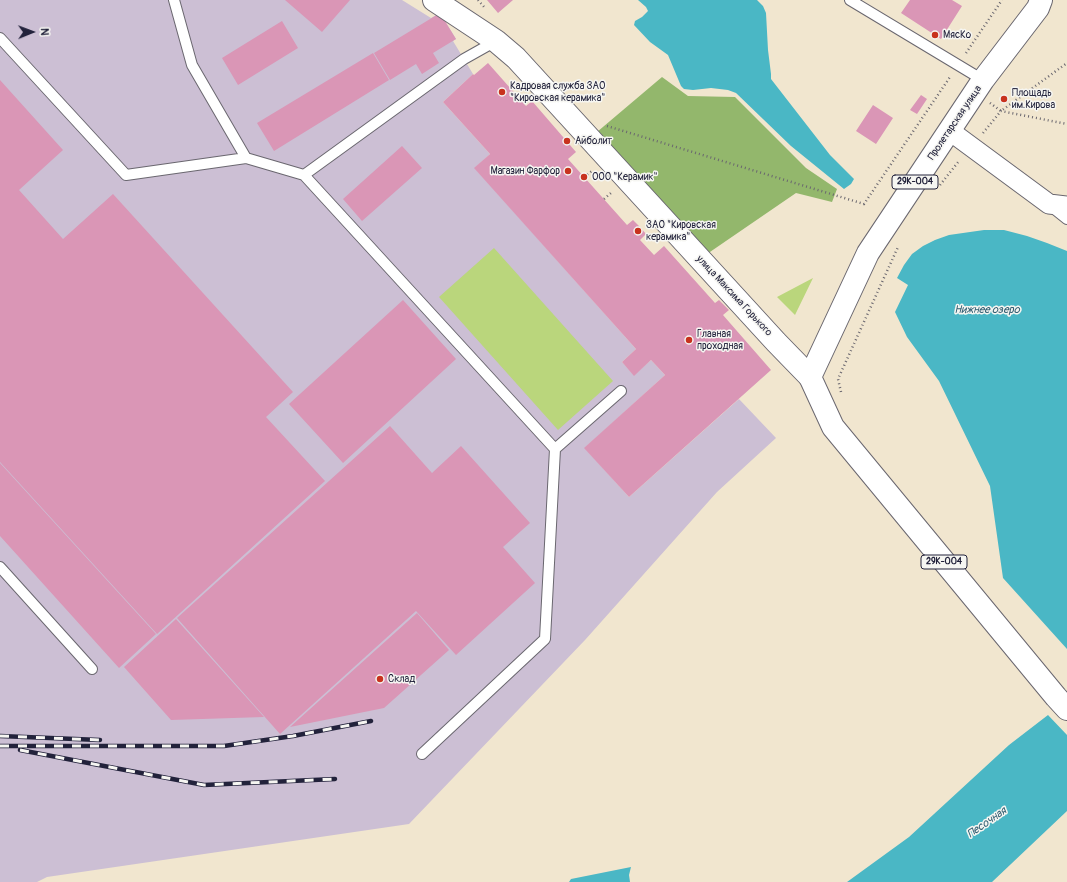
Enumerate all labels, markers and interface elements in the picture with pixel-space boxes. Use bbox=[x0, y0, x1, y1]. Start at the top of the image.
north arrow bbox=[12, 12, 52, 52]
text: N bbox=[38, 28, 51, 36]
place label: МясКо bbox=[943, 29, 971, 41]
marker: МясКо bbox=[930, 30, 940, 40]
place label: Кадровая служба ЗАО "Кировская керамика" bbox=[510, 80, 605, 104]
street label: Пролетарская улица bbox=[926, 83, 984, 163]
marker: Кадровая служба ЗАО "Кировская керамика" bbox=[497, 87, 507, 97]
place label: Площадь им.Кирова bbox=[1012, 87, 1055, 110]
marker: Площадь им.Кирова bbox=[999, 94, 1009, 104]
place label: Айболит bbox=[575, 135, 612, 147]
marker: Айболит bbox=[562, 136, 572, 146]
place label: Магазин Фарфор bbox=[490, 165, 560, 177]
marker: Магазин Фарфор bbox=[563, 166, 573, 176]
place label: ООО "Керамик" bbox=[592, 171, 658, 183]
marker: ООО "Керамик" bbox=[579, 172, 589, 182]
road number: 29К-004 bbox=[892, 175, 938, 189]
place label: ЗАО "Кировская керамика" bbox=[646, 219, 716, 242]
marker: ЗАО "Кировская керамика" bbox=[633, 226, 643, 236]
street label: улица Максима Горького bbox=[694, 253, 774, 339]
water label: Нижнее озеро bbox=[954, 303, 1020, 317]
place label: Главная проходная bbox=[697, 328, 743, 352]
marker: Главная проходная bbox=[684, 335, 694, 345]
road number: 29К-004 bbox=[921, 555, 967, 569]
place label: Склад bbox=[388, 673, 415, 685]
marker: Склад bbox=[375, 674, 385, 684]
water label: Песочная bbox=[965, 805, 1009, 841]

